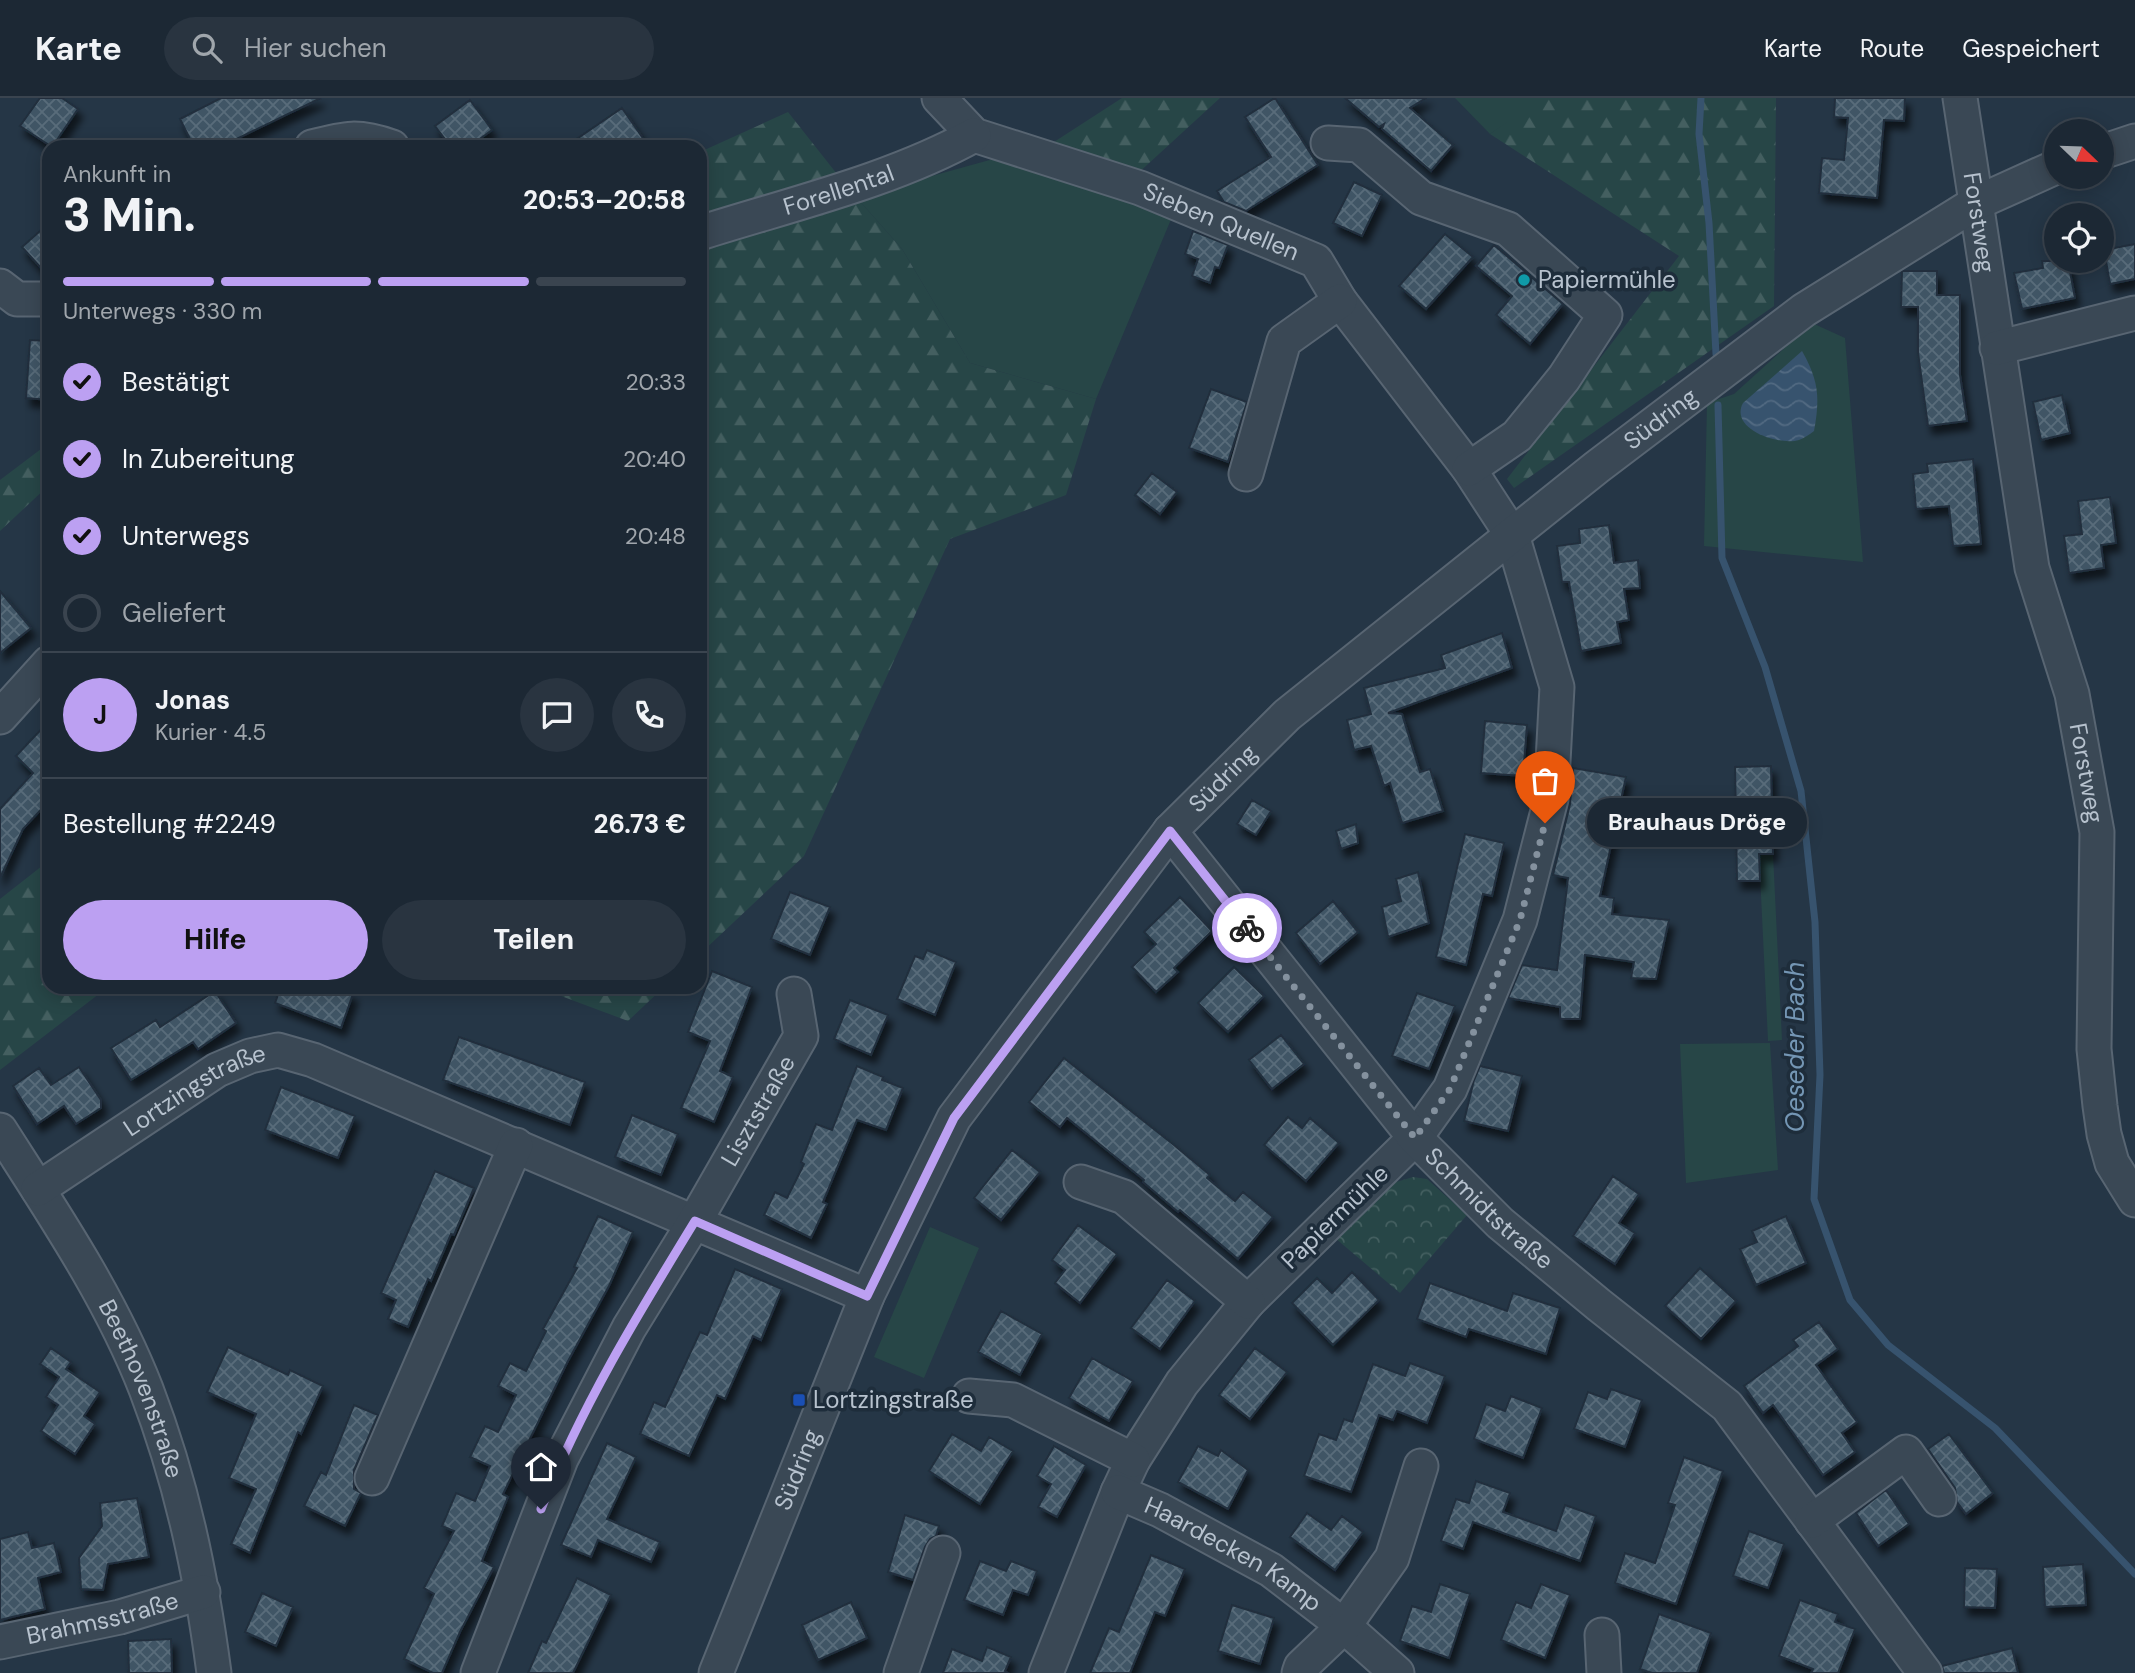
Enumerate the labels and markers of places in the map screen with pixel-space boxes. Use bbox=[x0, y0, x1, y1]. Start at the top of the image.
place label: Papiermühle bbox=[1538, 264, 1676, 295]
marker: Papiermühle bbox=[1516, 272, 1532, 288]
pin bbox=[1515, 751, 1575, 823]
callout: Brauhaus Dröge bbox=[1587, 798, 1808, 848]
place label: Lortzingstraße bbox=[813, 1384, 974, 1415]
marker: Lortzingstraße bbox=[791, 1392, 807, 1408]
pin bbox=[511, 1437, 571, 1509]

